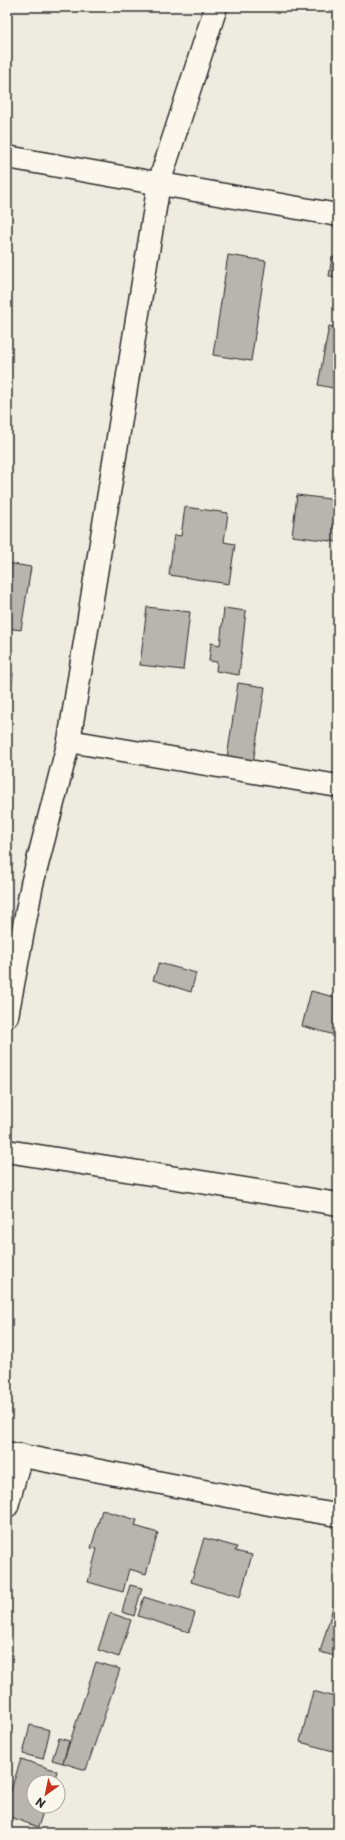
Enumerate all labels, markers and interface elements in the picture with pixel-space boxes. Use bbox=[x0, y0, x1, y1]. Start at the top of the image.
north arrow bbox=[26, 1774, 66, 1814]
text: N bbox=[32, 1793, 49, 1812]

